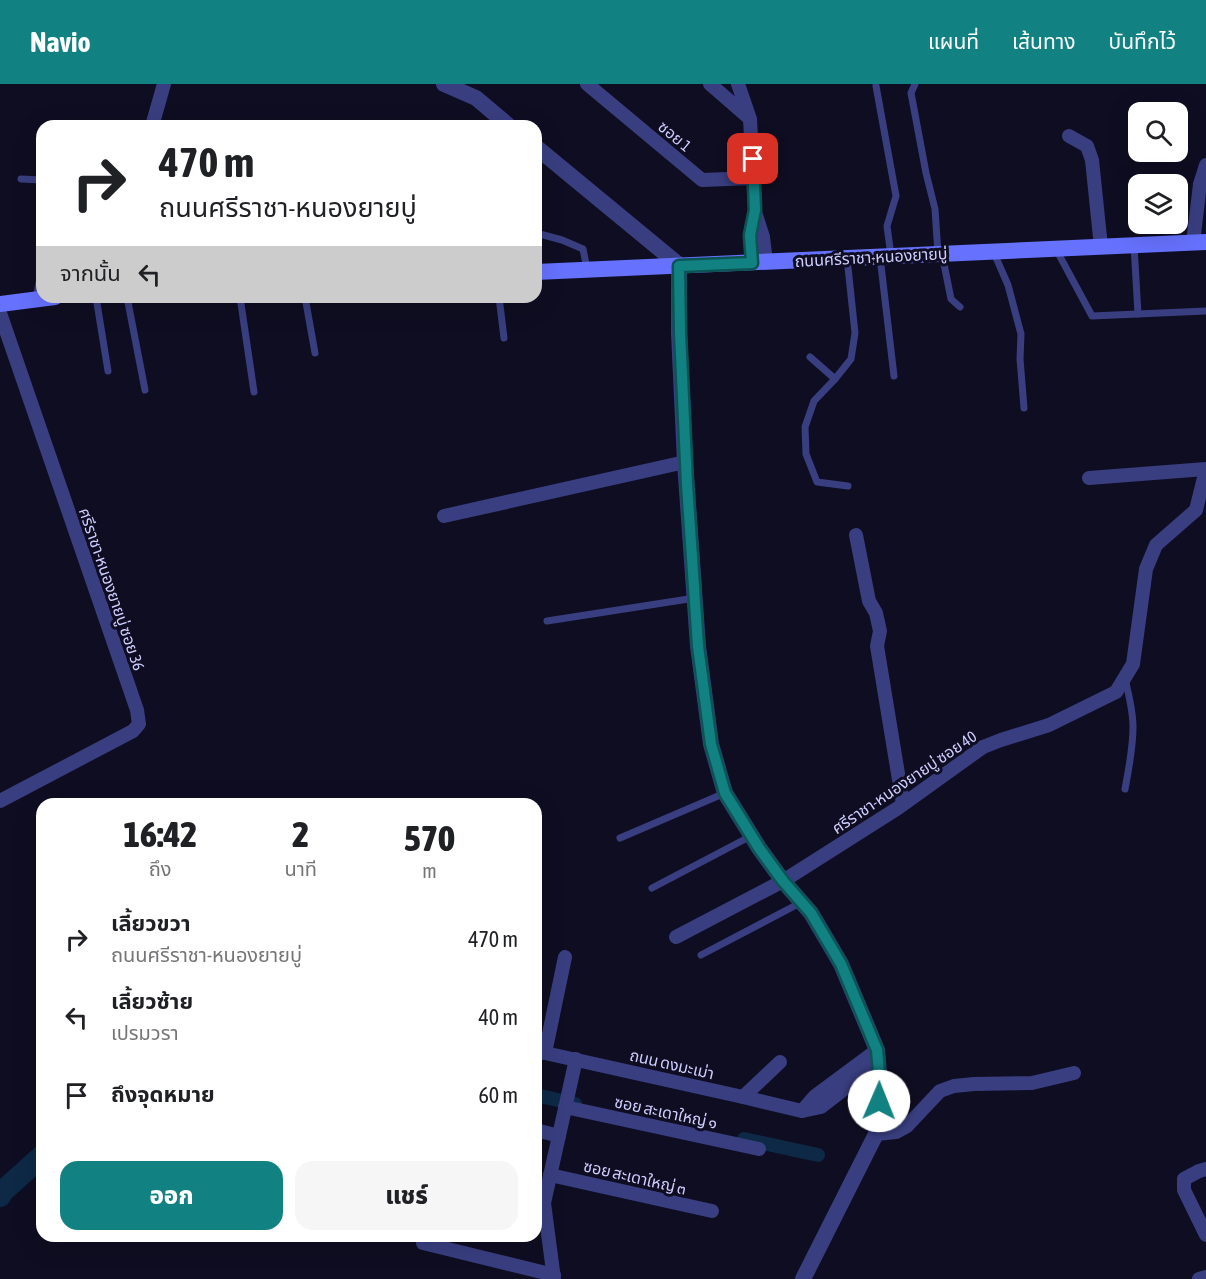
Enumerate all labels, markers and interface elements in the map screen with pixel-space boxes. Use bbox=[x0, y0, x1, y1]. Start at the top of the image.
text: Navio bbox=[30, 26, 91, 58]
text: แผนที่ bbox=[928, 29, 979, 53]
text: เส้นทาง bbox=[1012, 29, 1076, 53]
text: บันทึกไว้ bbox=[1109, 29, 1176, 53]
map controls bbox=[1128, 102, 1188, 234]
button: search bbox=[1128, 102, 1188, 162]
street label: ซอย 1 bbox=[655, 117, 695, 155]
pin bbox=[727, 133, 778, 184]
text: 470 m bbox=[159, 138, 254, 186]
icon: arrive bbox=[736, 142, 769, 175]
icon: right bbox=[60, 144, 138, 222]
button: layers bbox=[1128, 174, 1188, 234]
text: ถนนศรีราชา-หนองยายบู่ bbox=[159, 192, 417, 223]
street label: ถนนศรีราชา-หนองยายบู่ bbox=[794, 244, 948, 271]
icon: left bbox=[133, 258, 166, 291]
text: จากนั้น bbox=[60, 260, 121, 286]
street label: ศรีราชา-หนองยายบู่ ซอย 36 bbox=[75, 505, 148, 673]
street label: ศรีราชา-หนองยายบู่ ซอย 40 bbox=[828, 727, 980, 838]
text: 16:42 bbox=[123, 813, 197, 855]
text: 2 bbox=[292, 813, 309, 855]
text: 570 bbox=[404, 817, 455, 859]
text: ถึง bbox=[149, 857, 172, 880]
text: นาที bbox=[284, 857, 317, 880]
text: m bbox=[422, 859, 437, 882]
text: เลี้ยวขวา bbox=[111, 910, 191, 936]
icon: right bbox=[60, 923, 93, 956]
text: 470 m bbox=[468, 926, 518, 952]
text: ถนนศรีราชา-หนองยายบู่ bbox=[111, 943, 302, 966]
text: เลี้ยวซ้าย bbox=[111, 988, 193, 1014]
icon: left bbox=[60, 1001, 93, 1034]
text: 40 m bbox=[478, 1004, 518, 1030]
text: เปรมวรา bbox=[111, 1021, 179, 1044]
street label: ถนน ดงมะเม่า bbox=[628, 1046, 716, 1082]
position arrow bbox=[847, 1069, 911, 1133]
icon: arrive bbox=[60, 1079, 93, 1112]
text: ถึงจุดหมาย bbox=[111, 1081, 215, 1107]
text: 60 m bbox=[478, 1082, 518, 1108]
street label: ซอย สะเดาใหญ่ ๑ bbox=[613, 1092, 719, 1132]
street label: ซอย สะเดาใหญ่ ๓ bbox=[582, 1156, 688, 1198]
button: ออก bbox=[60, 1161, 283, 1230]
button: แชร์ bbox=[295, 1161, 518, 1230]

